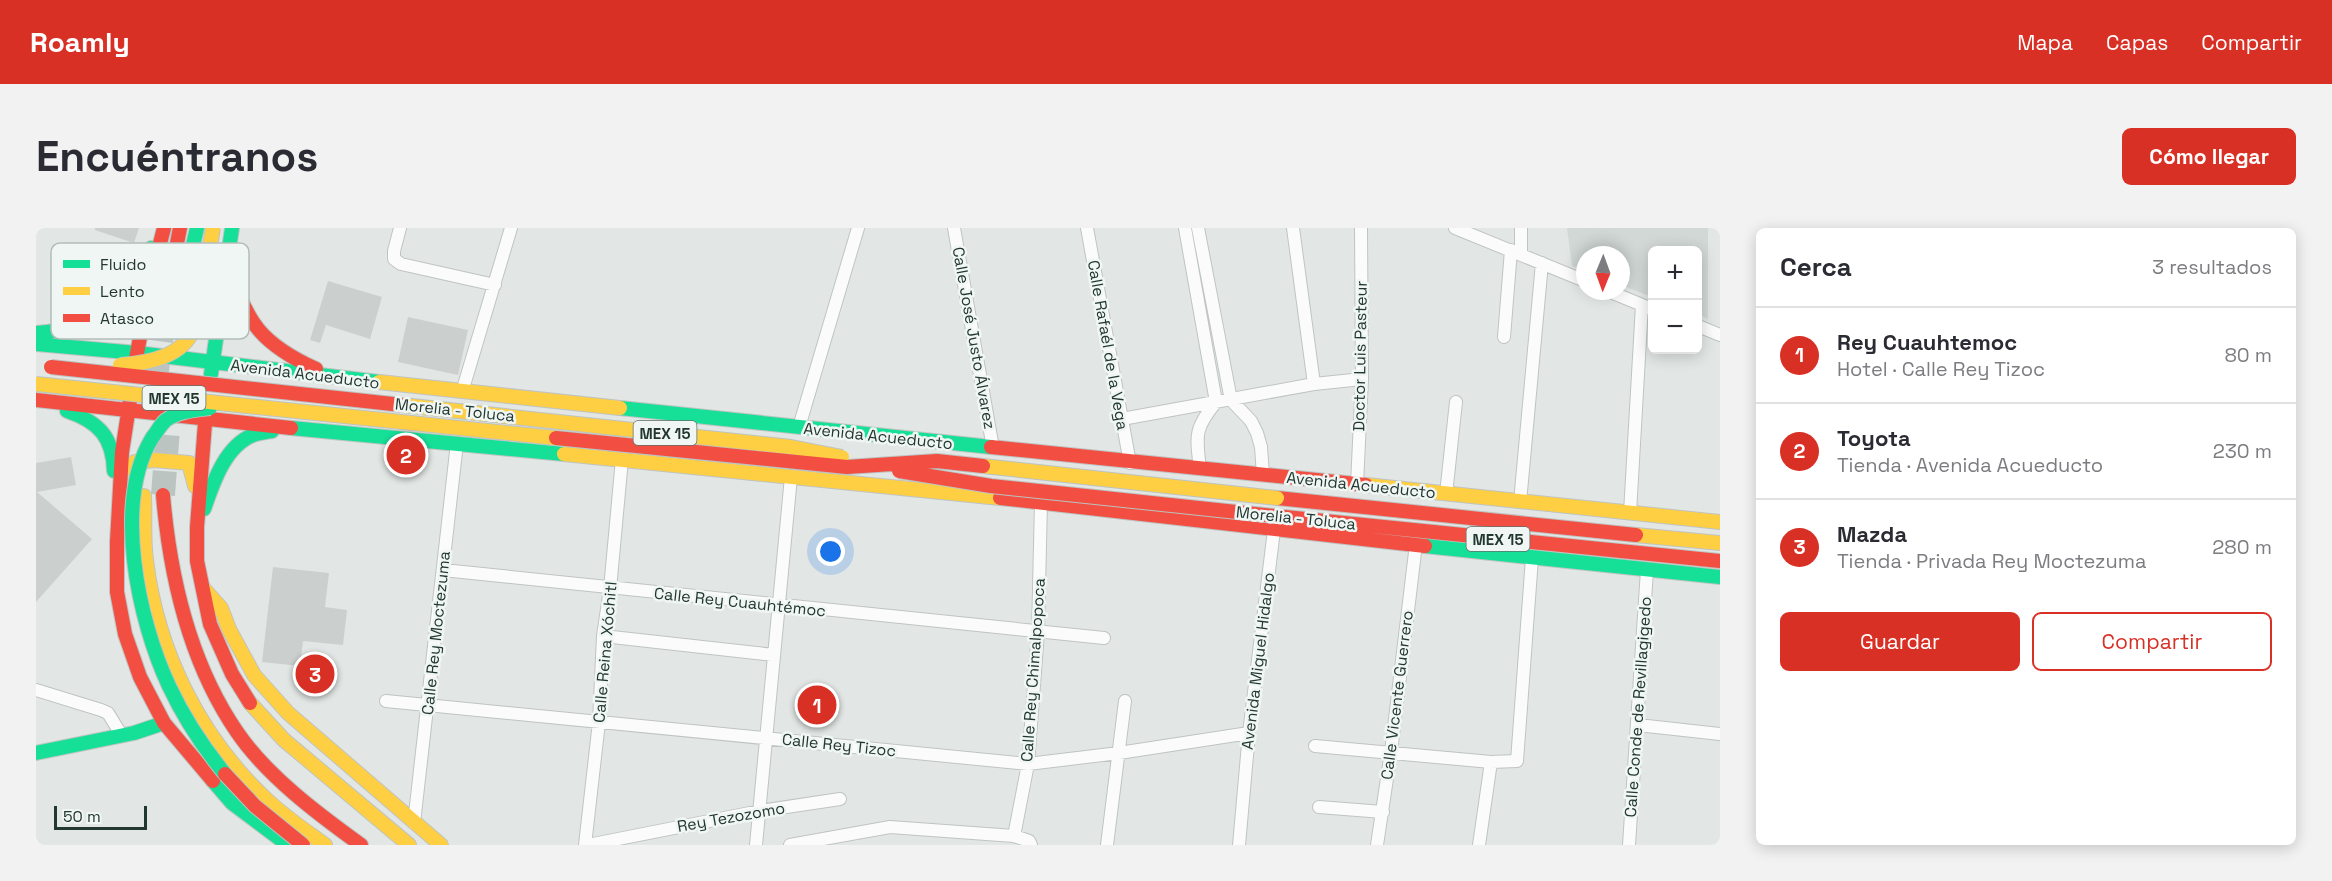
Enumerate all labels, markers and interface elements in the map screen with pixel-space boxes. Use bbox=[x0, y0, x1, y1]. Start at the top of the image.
text: Roamly bbox=[30, 24, 130, 60]
text: Mapa bbox=[2017, 29, 2073, 56]
text: Capas bbox=[2106, 29, 2168, 56]
text: Compartir bbox=[2201, 29, 2302, 56]
button: Cómo llegar bbox=[2122, 128, 2296, 185]
text: Encuéntranos bbox=[36, 130, 318, 183]
legend bbox=[51, 243, 249, 339]
street label: Calle José Justo Álvarez bbox=[948, 245, 1000, 431]
north arrow bbox=[1576, 246, 1630, 300]
map controls bbox=[1648, 246, 1702, 354]
button: + bbox=[1648, 246, 1702, 300]
text: Cerca bbox=[1780, 250, 1852, 284]
text: Fluido bbox=[100, 254, 146, 275]
text: 3 resultados bbox=[2152, 254, 2272, 280]
street label: Calle Rafaél de la Vega bbox=[1083, 258, 1133, 432]
street label: Doctor Luis Pasteur bbox=[1348, 280, 1372, 432]
text: Lento bbox=[100, 281, 145, 302]
button: − bbox=[1648, 300, 1702, 354]
text: Atasco bbox=[100, 308, 154, 329]
text: Rey Cuauhtemoc bbox=[1837, 328, 2017, 356]
text: 1 bbox=[1795, 342, 1804, 368]
text: 80 m bbox=[2224, 342, 2272, 368]
street label: Avenida Acueducto bbox=[229, 354, 381, 394]
text: Hotel · Calle Rey Tizoc bbox=[1837, 356, 2045, 382]
road number: MEX 15 bbox=[142, 386, 206, 410]
street label: Morelia - Toluca bbox=[394, 393, 516, 427]
street label: Avenida Acueducto bbox=[802, 418, 954, 454]
road number: MEX 15 bbox=[634, 421, 696, 445]
text: Toyota bbox=[1837, 424, 1911, 452]
pin: 2 bbox=[386, 432, 425, 478]
text: 2 bbox=[1794, 438, 1805, 464]
text: 230 m bbox=[2213, 438, 2272, 464]
text: Tienda · Avenida Acueducto bbox=[1837, 452, 2103, 478]
street label: Avenida Acueducto bbox=[1285, 467, 1437, 503]
street label: Morelia - Toluca bbox=[1235, 501, 1357, 535]
text: Mazda bbox=[1837, 520, 1907, 548]
road number: MEX 15 bbox=[1466, 527, 1530, 551]
text: 3 bbox=[1793, 534, 1806, 560]
text: 280 m bbox=[2212, 534, 2272, 560]
your location bbox=[816, 537, 845, 566]
text: Tienda · Privada Rey Moctezuma bbox=[1837, 548, 2146, 574]
street label: Calle Rey Moctezuma bbox=[417, 550, 455, 716]
street label: Avenida Miguel Hidalgo bbox=[1237, 571, 1279, 751]
street label: Calle Rey Chimalpopoca bbox=[1016, 577, 1050, 763]
street label: Calle Reina Xóchitl bbox=[588, 580, 622, 724]
street label: Calle Rey Cuauhtémoc bbox=[653, 583, 827, 621]
street label: Calle Conde de Revillagigedo bbox=[1620, 596, 1656, 818]
street label: Calle Vicente Guerrero bbox=[1376, 609, 1418, 781]
button: Guardar bbox=[1780, 612, 2020, 671]
button: Compartir bbox=[2032, 612, 2272, 671]
pin: 3 bbox=[296, 652, 334, 696]
pin: 1 bbox=[798, 682, 836, 728]
street label: Calle Rey Tizoc bbox=[781, 729, 897, 761]
street label: Rey Tezozomo bbox=[675, 797, 787, 837]
scale bar bbox=[54, 803, 147, 830]
text: 50 m bbox=[63, 806, 101, 827]

